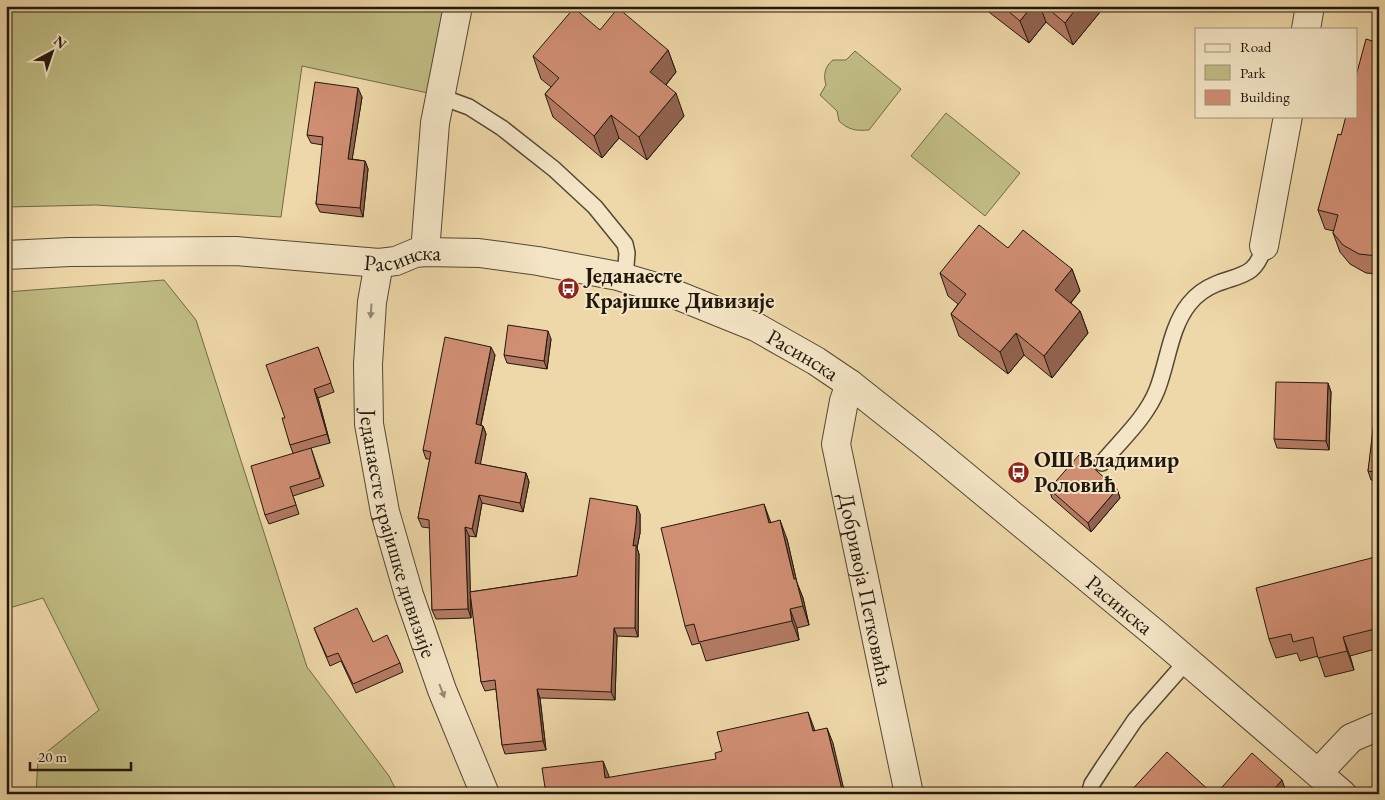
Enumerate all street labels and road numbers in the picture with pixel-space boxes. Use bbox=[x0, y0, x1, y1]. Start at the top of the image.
street label: Расинска bbox=[363, 237, 442, 278]
street label: Расинска bbox=[762, 322, 845, 387]
street label: Једанаесте крајишке дивизије bbox=[354, 407, 444, 662]
street label: Добривоја Петковића bbox=[832, 490, 901, 688]
street label: Расинска bbox=[1080, 568, 1160, 641]

